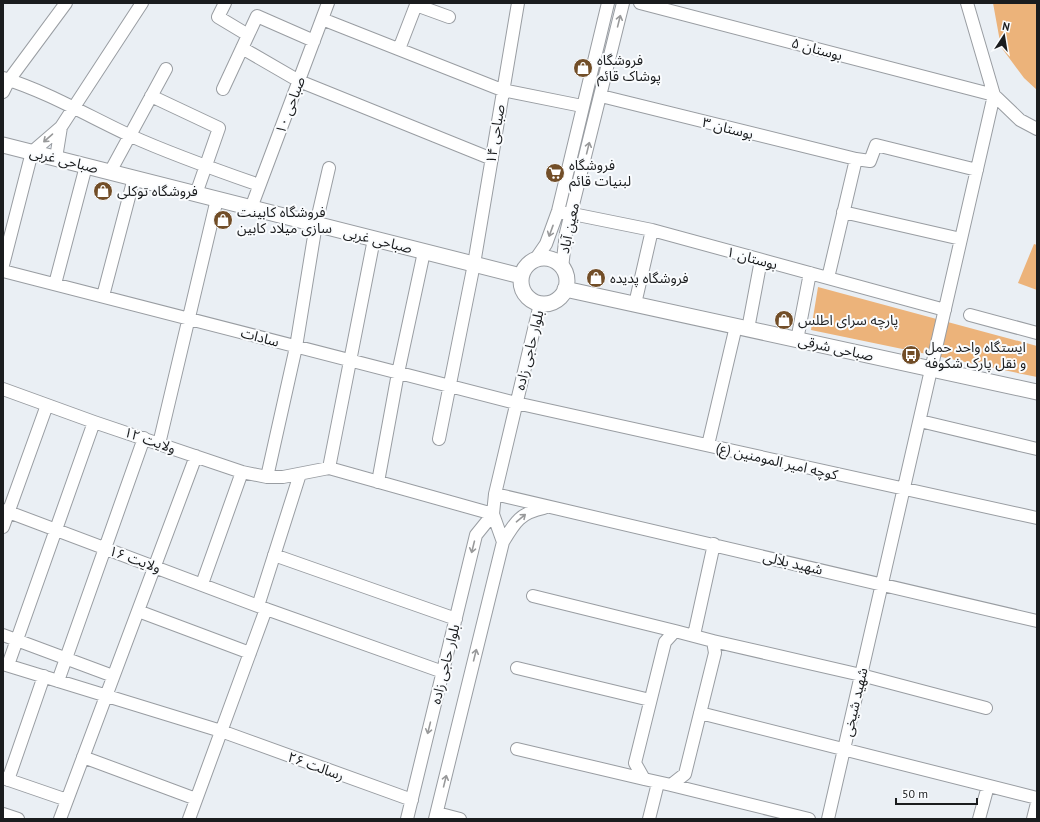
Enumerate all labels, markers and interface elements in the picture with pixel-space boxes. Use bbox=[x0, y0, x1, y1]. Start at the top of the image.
one-way arrow bbox=[615, 15, 623, 28]
north arrow bbox=[984, 16, 1024, 56]
text: N bbox=[1001, 19, 1011, 34]
street label: بوستان ۵ bbox=[790, 34, 845, 64]
place label: فروشگاه پوشاک قائم bbox=[597, 51, 661, 87]
shop icon: فروشگاه پوشاک قائم bbox=[572, 57, 594, 79]
street label: صباحی ۱۰ bbox=[271, 74, 309, 136]
street label: صباحی ۱۴ bbox=[481, 103, 509, 165]
street label: بوستان ۳ bbox=[701, 113, 756, 143]
one-way arrow bbox=[43, 133, 53, 143]
one-way arrow bbox=[585, 141, 592, 154]
street label: صباحی غربی bbox=[28, 143, 101, 177]
place label: فروشگاه لبنیات قائم bbox=[569, 156, 631, 192]
supermarket icon: فروشگاه لبنیات قائم bbox=[544, 162, 566, 184]
shop icon: فروشگاه توکلی bbox=[92, 180, 114, 202]
place label: فروشگاه توکلی bbox=[117, 182, 198, 200]
street label: معین آباد bbox=[555, 201, 583, 255]
place label: فروشگاه کابینت سازی میلاد کابین bbox=[237, 203, 332, 237]
shop icon: فروشگاه کابینت سازی میلاد کابین bbox=[212, 209, 234, 231]
street label: صباحی غربی bbox=[342, 223, 415, 257]
one-way arrow bbox=[546, 224, 554, 236]
street label: بوستان ۱ bbox=[725, 243, 780, 273]
shop icon: فروشگاه پدیده bbox=[585, 267, 607, 289]
place label: فروشگاه پدیده bbox=[610, 269, 689, 288]
street label: بلوار حاجی زاده bbox=[510, 308, 548, 392]
shop icon: پارچه سرای اطلس bbox=[773, 309, 795, 331]
place label: پارچه سرای اطلس bbox=[798, 311, 898, 330]
street label: سادات bbox=[239, 323, 281, 351]
street label: صباحی شرقی bbox=[797, 331, 876, 365]
place label: ایستگاه واحد حمل و نقل پارک شکوفه bbox=[925, 338, 1026, 373]
bus stop icon: ایستگاه واحد حمل و نقل پارک شکوفه bbox=[900, 344, 922, 366]
street label: ولایت ۱۲ bbox=[122, 423, 178, 457]
street label: کوچه امیر المومنین (ع) bbox=[714, 438, 840, 486]
one-way arrow bbox=[515, 514, 526, 523]
one-way arrow bbox=[469, 540, 477, 553]
street label: ولایت ۱۶ bbox=[107, 541, 163, 577]
street label: شهید بلالی bbox=[761, 547, 825, 579]
street label: بلوار حاجی زاده bbox=[426, 622, 464, 706]
one-way arrow bbox=[472, 649, 480, 662]
street label: شهید شیخی bbox=[838, 666, 872, 738]
one-way arrow bbox=[425, 721, 433, 734]
street label: رسالت ۲۶ bbox=[285, 748, 347, 784]
one-way arrow bbox=[441, 775, 449, 788]
scale bar bbox=[896, 780, 977, 806]
text: 50 m bbox=[902, 786, 928, 801]

